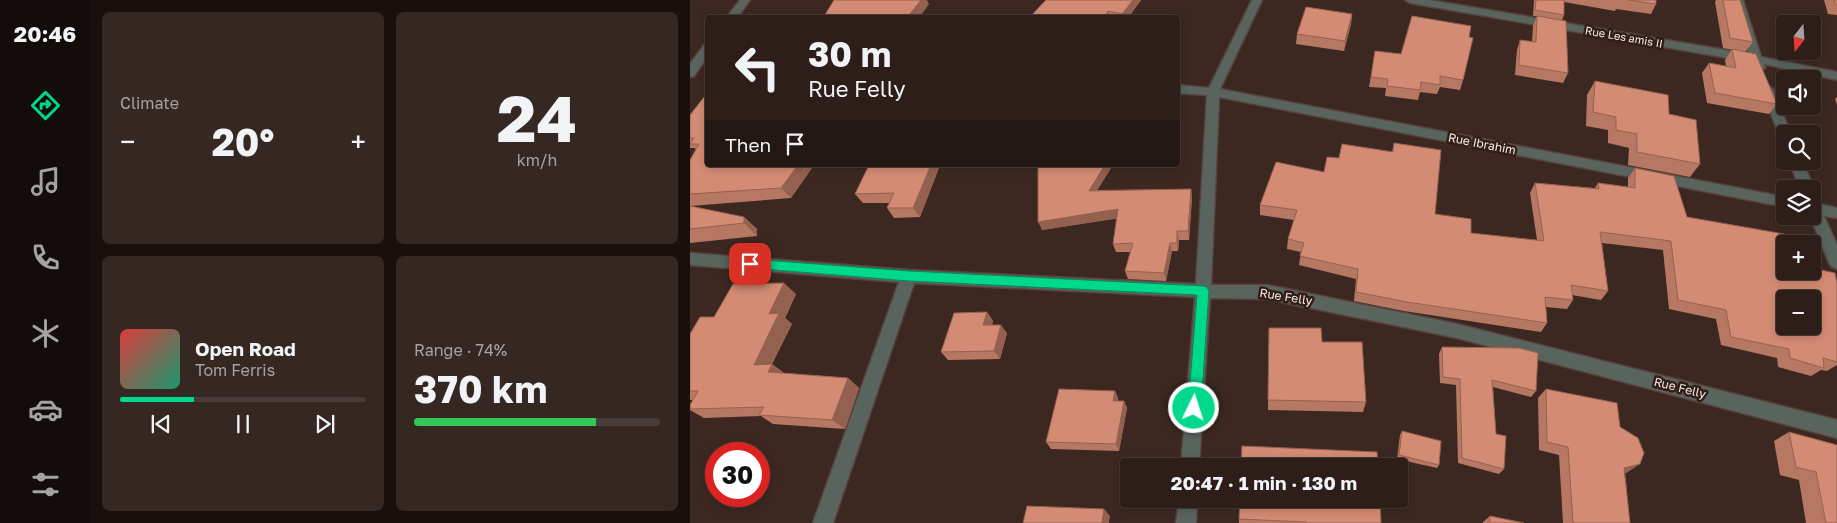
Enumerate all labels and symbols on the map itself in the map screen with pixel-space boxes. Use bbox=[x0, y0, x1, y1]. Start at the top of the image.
north arrow bbox=[1776, 15, 1821, 60]
street label: Rue Les amis II bbox=[1584, 23, 1664, 50]
street label: Rue Ibrahim bbox=[1447, 130, 1517, 157]
pin bbox=[729, 243, 771, 285]
street label: Rue Felly bbox=[1259, 285, 1314, 308]
street label: Rue Felly bbox=[1652, 374, 1708, 401]
position arrow bbox=[1167, 381, 1219, 433]
speed limit sign: 30 bbox=[705, 442, 770, 507]

